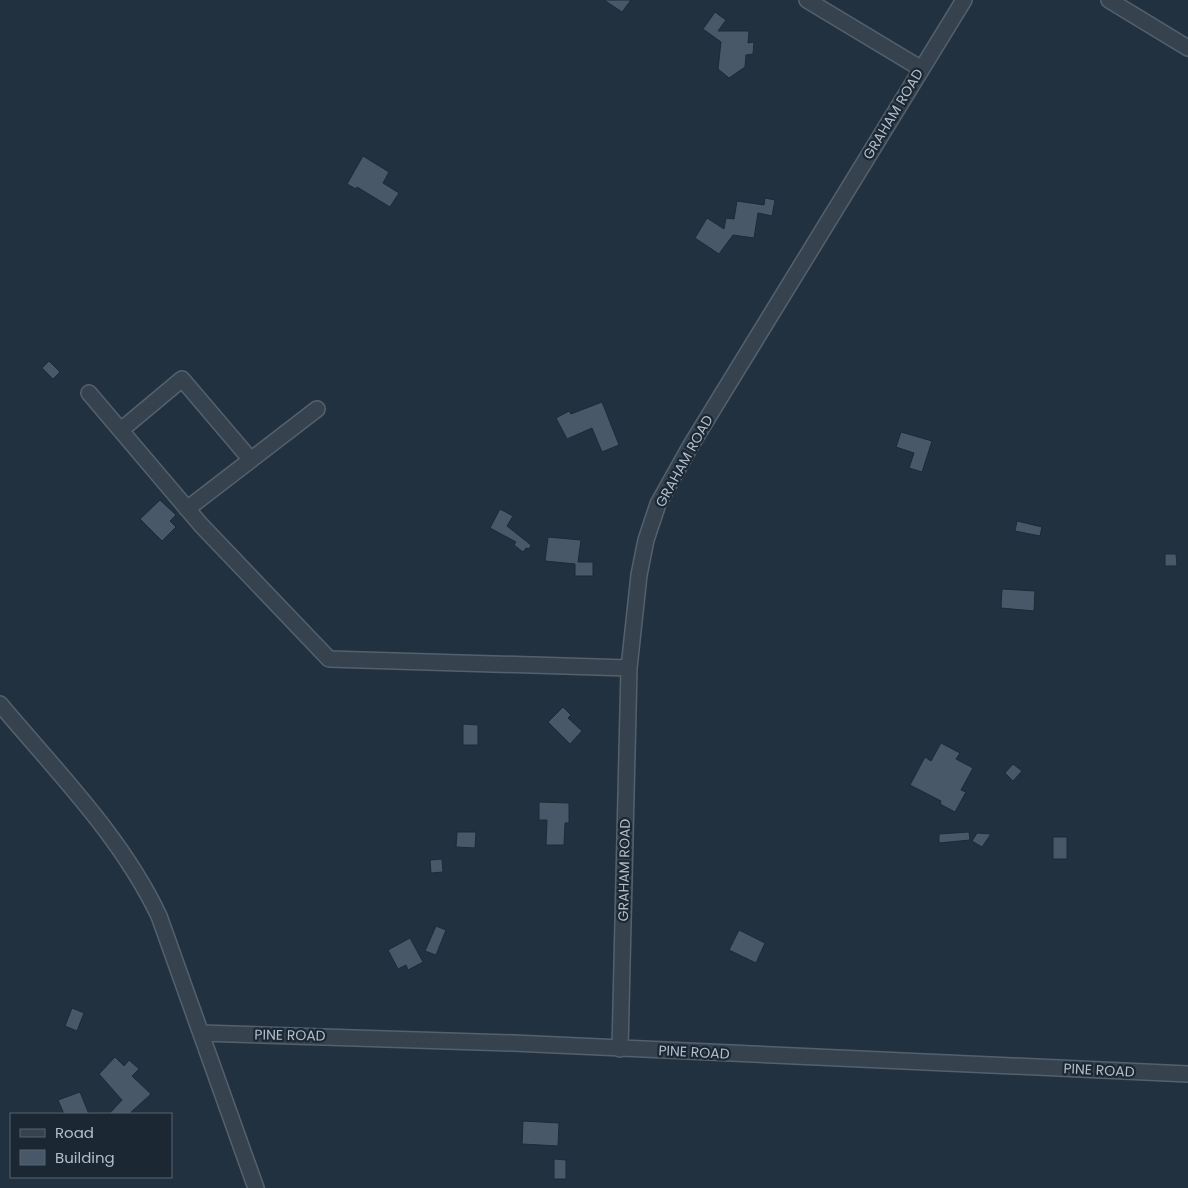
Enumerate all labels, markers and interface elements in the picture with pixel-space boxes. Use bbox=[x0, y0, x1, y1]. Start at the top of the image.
street label: GRAHAM ROAD bbox=[858, 65, 928, 163]
street label: GRAHAM ROAD bbox=[650, 411, 718, 511]
street label: GRAHAM ROAD bbox=[613, 818, 635, 921]
street label: PINE ROAD bbox=[254, 1024, 326, 1046]
street label: PINE ROAD bbox=[658, 1040, 730, 1064]
street label: PINE ROAD bbox=[1063, 1058, 1135, 1082]
legend bbox=[10, 1113, 172, 1178]
text: Road bbox=[55, 1122, 94, 1143]
text: Building bbox=[55, 1147, 115, 1168]

